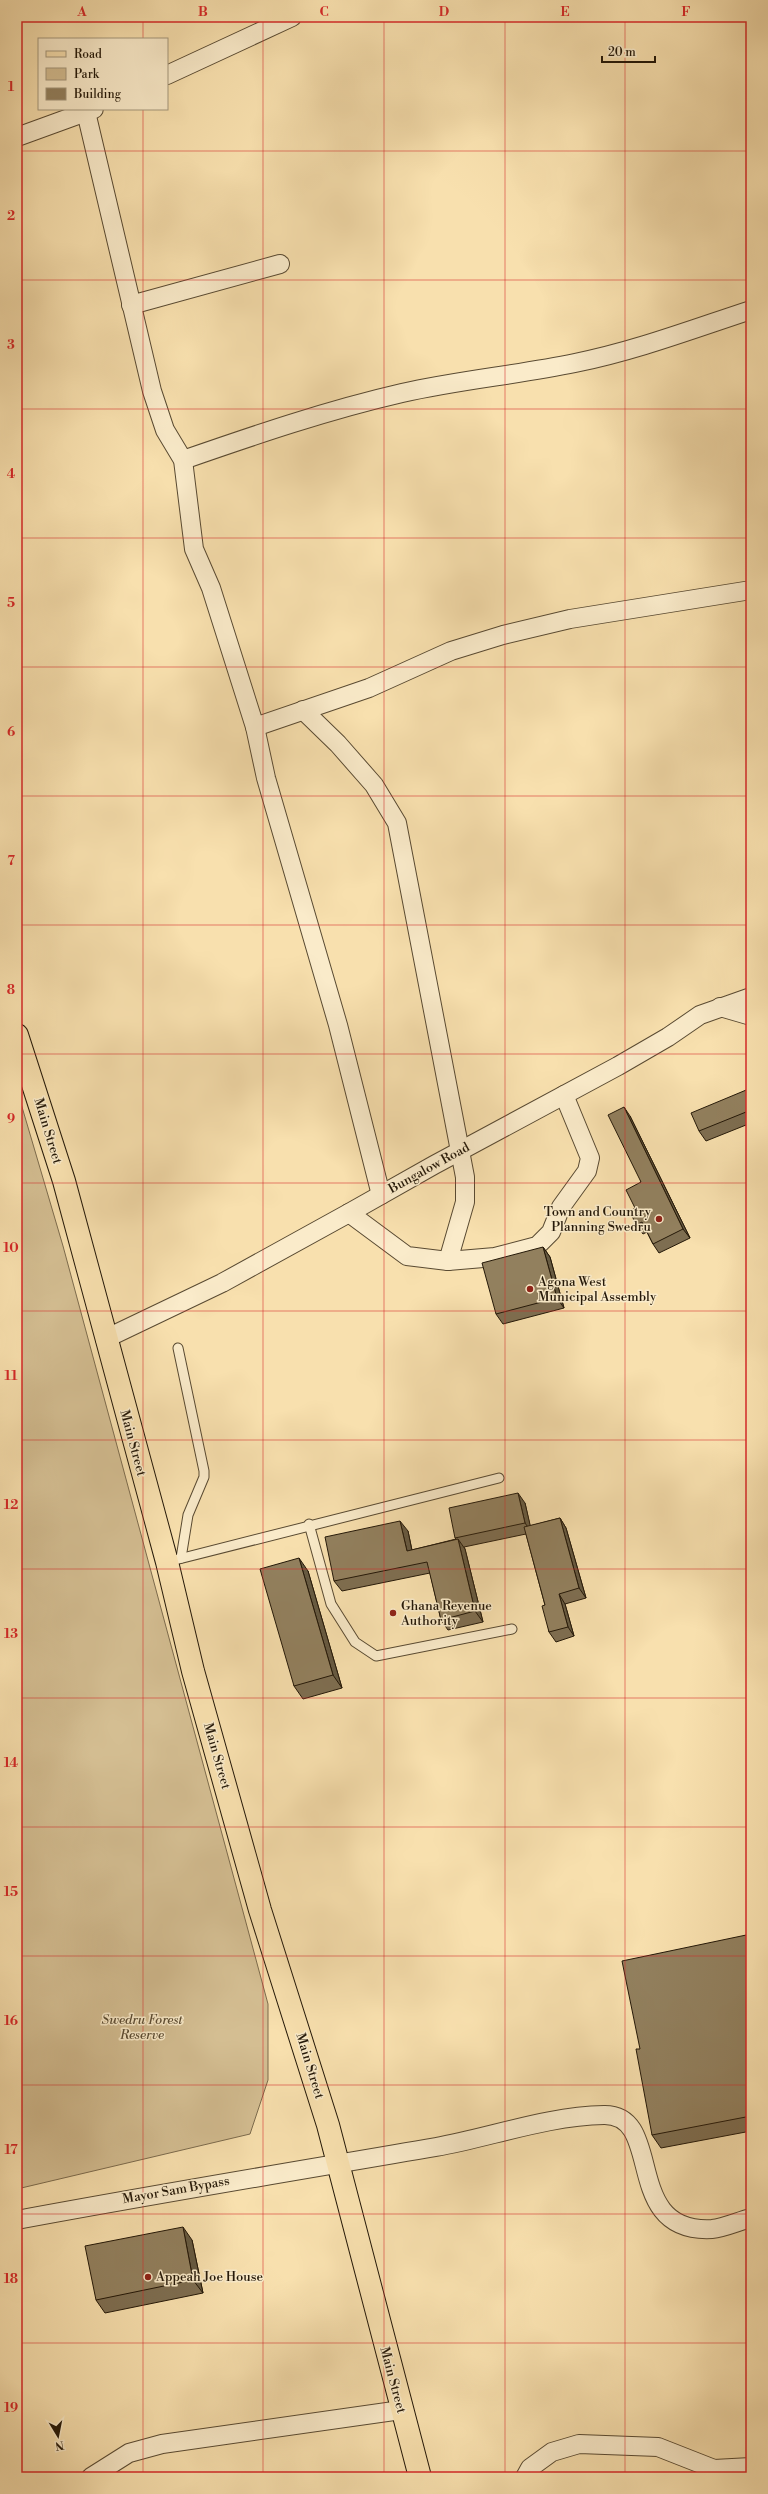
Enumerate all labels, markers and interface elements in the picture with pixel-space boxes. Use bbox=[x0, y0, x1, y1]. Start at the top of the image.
text: A bbox=[76, 4, 87, 20]
text: B bbox=[198, 4, 208, 20]
text: C bbox=[319, 4, 329, 20]
text: D bbox=[439, 4, 449, 20]
text: E bbox=[560, 4, 570, 20]
text: F bbox=[681, 4, 691, 20]
legend bbox=[38, 38, 168, 110]
scale bar bbox=[602, 38, 655, 64]
text: 20 m bbox=[608, 45, 636, 60]
text: Road bbox=[74, 47, 102, 62]
text: Park bbox=[74, 67, 100, 82]
text: 1 bbox=[8, 79, 15, 95]
text: Building bbox=[73, 87, 122, 102]
text: 2 bbox=[7, 208, 15, 224]
text: 3 bbox=[7, 337, 15, 353]
text: 4 bbox=[7, 466, 16, 482]
text: 5 bbox=[7, 595, 15, 611]
text: 6 bbox=[7, 724, 15, 740]
text: 7 bbox=[7, 853, 15, 869]
text: 8 bbox=[7, 982, 15, 998]
street label: Main Street bbox=[30, 1096, 66, 1166]
text: 9 bbox=[7, 1111, 15, 1127]
street label: Bungalow Road bbox=[385, 1139, 473, 1197]
place label: Town and Country Planning Swedru bbox=[544, 1204, 652, 1235]
marker: Town and Country Planning Swedru bbox=[654, 1214, 664, 1224]
text: 10 bbox=[3, 1240, 19, 1256]
place label: Agona West Municipal Assembly bbox=[537, 1274, 657, 1305]
marker: Agona West Municipal Assembly bbox=[525, 1284, 535, 1294]
text: 11 bbox=[5, 1368, 18, 1384]
street label: Main Street bbox=[116, 1408, 150, 1478]
text: 12 bbox=[4, 1497, 18, 1513]
place label: Ghana Revenue Authority bbox=[400, 1598, 492, 1629]
marker: Ghana Revenue Authority bbox=[388, 1608, 398, 1618]
text: 13 bbox=[4, 1626, 18, 1642]
street label: Main Street bbox=[200, 1721, 234, 1791]
text: 14 bbox=[4, 1755, 18, 1771]
text: 15 bbox=[4, 1884, 18, 1900]
park label: Swedru Forest Reserve bbox=[101, 2012, 183, 2043]
text: 16 bbox=[4, 2013, 18, 2029]
street label: Main Street bbox=[292, 2031, 328, 2101]
text: 17 bbox=[4, 2142, 18, 2158]
street label: Mayor Sam Bypass bbox=[121, 2173, 231, 2207]
place label: Appeah Joe House bbox=[155, 2269, 263, 2285]
text: 18 bbox=[4, 2271, 18, 2287]
marker: Appeah Joe House bbox=[143, 2272, 153, 2282]
street label: Main Street bbox=[376, 2345, 410, 2415]
text: 19 bbox=[4, 2400, 18, 2416]
north arrow bbox=[38, 2416, 78, 2456]
text: N bbox=[54, 2437, 65, 2453]

